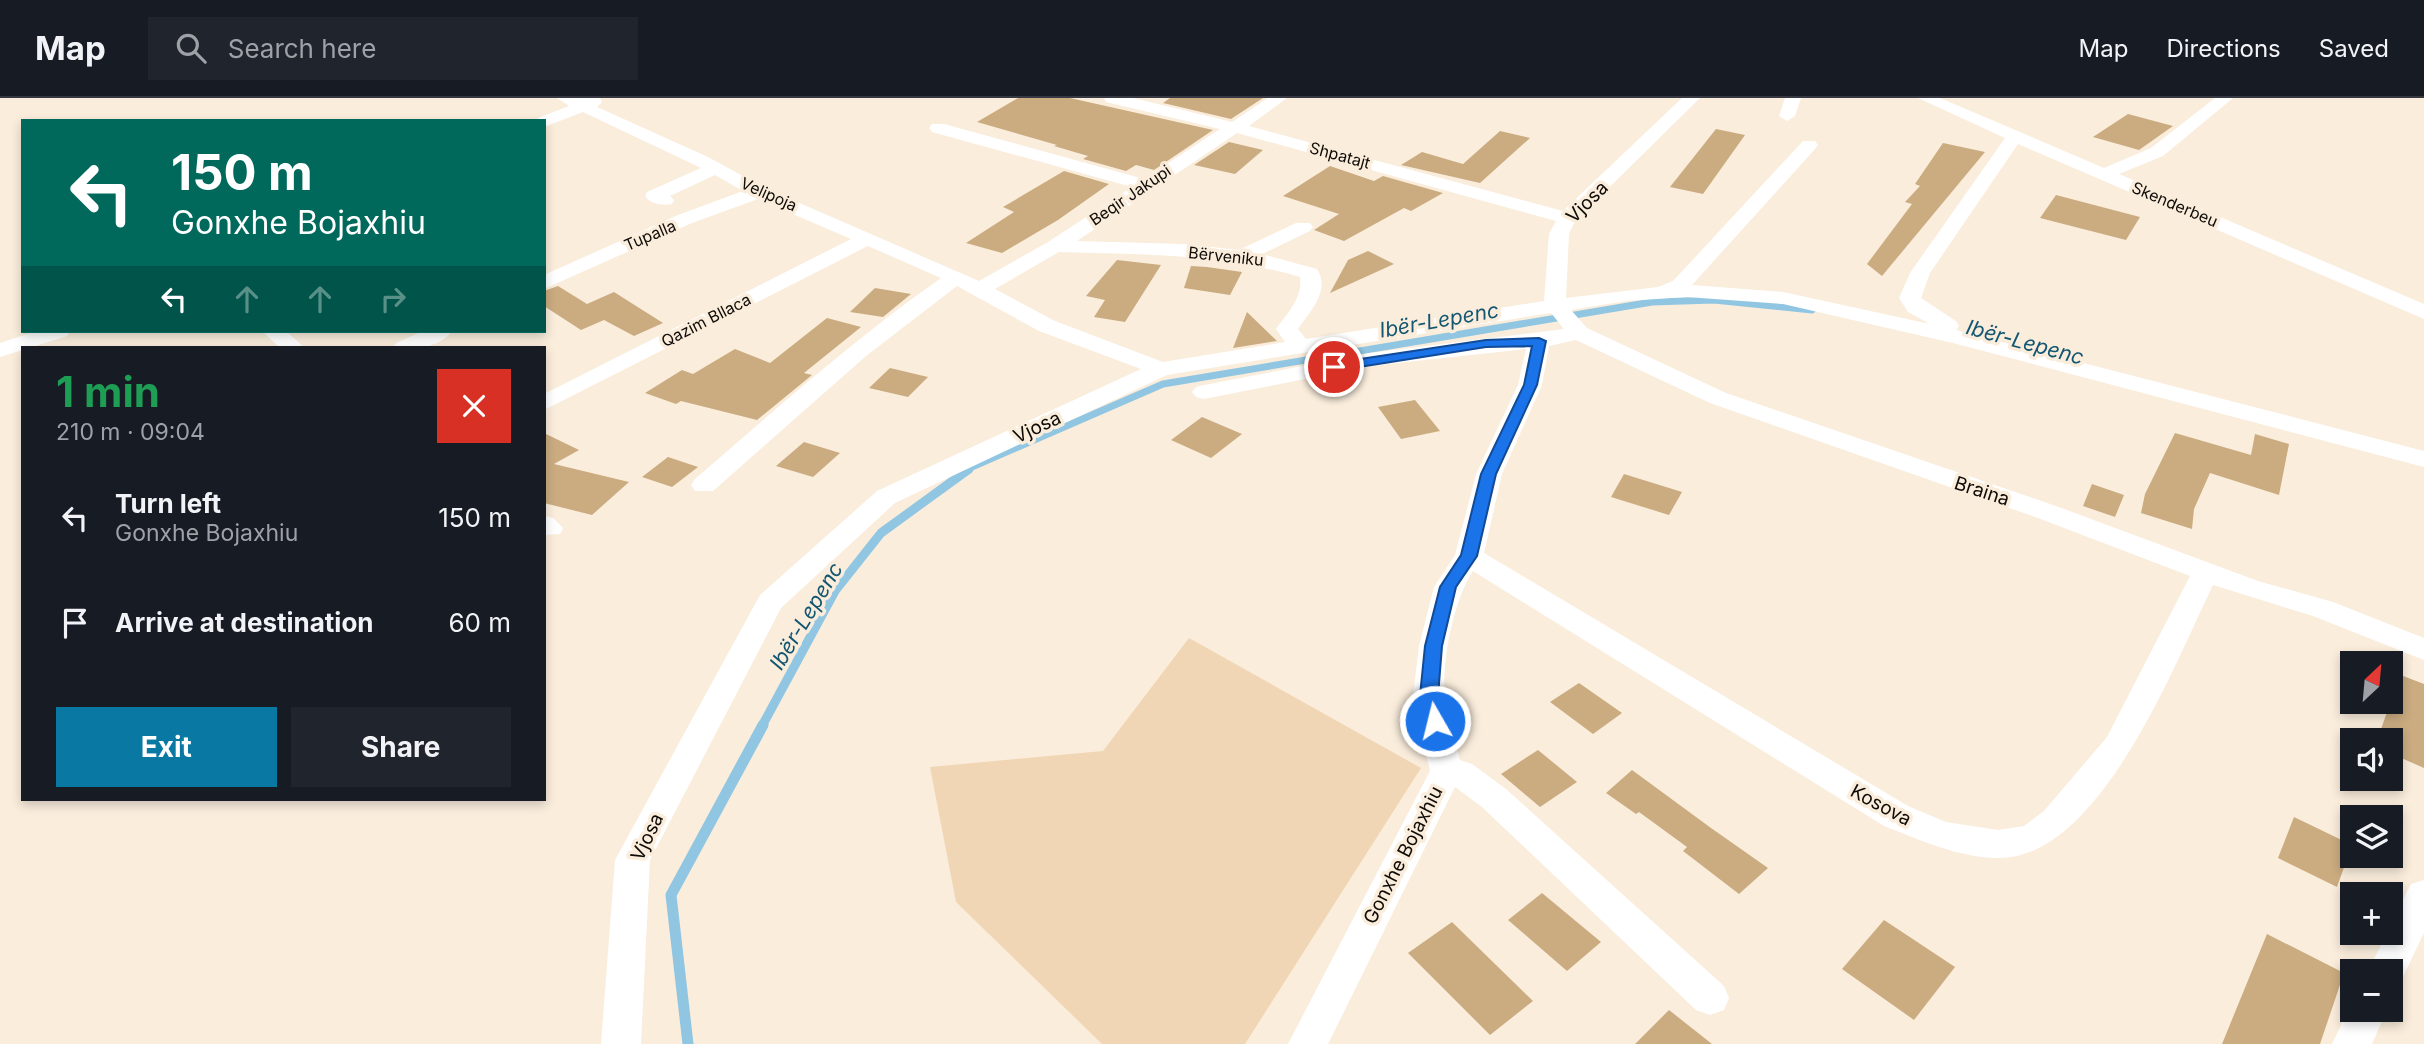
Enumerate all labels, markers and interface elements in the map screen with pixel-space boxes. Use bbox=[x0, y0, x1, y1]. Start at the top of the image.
search box bbox=[148, 17, 638, 80]
text: Map bbox=[35, 28, 106, 68]
icon: search bbox=[172, 29, 210, 67]
text: Search here bbox=[228, 33, 376, 64]
text: Map bbox=[2079, 34, 2128, 63]
text: Directions bbox=[2166, 34, 2281, 63]
text: Saved bbox=[2319, 34, 2389, 63]
street label: Shpatajt bbox=[1307, 137, 1373, 173]
text: 150 m bbox=[171, 143, 313, 202]
icon: left bbox=[56, 147, 147, 238]
street label: Beqir Jakupi bbox=[1085, 160, 1175, 230]
street label: Velipoja bbox=[738, 173, 800, 215]
street label: Vjosa bbox=[1561, 176, 1613, 228]
street label: Skenderbeu bbox=[2129, 177, 2221, 231]
text: Gonxhe Bojaxhiu bbox=[171, 203, 426, 242]
street label: Tupalla bbox=[621, 215, 679, 255]
street label: Bërveniku bbox=[1187, 242, 1265, 270]
icon: left bbox=[155, 280, 193, 318]
icon: ahead bbox=[228, 280, 266, 318]
icon: ahead bbox=[301, 280, 339, 318]
icon: right bbox=[374, 280, 412, 318]
street label: Qazim Bllaca bbox=[658, 289, 754, 351]
water label: Ibër-Lepenc bbox=[1377, 297, 1501, 343]
water label: Ibër-Lepenc bbox=[1963, 314, 2087, 370]
pin bbox=[1304, 337, 1364, 397]
icon: arrive bbox=[1315, 348, 1353, 386]
text: 1 min bbox=[56, 366, 160, 417]
button: close bbox=[437, 369, 511, 443]
street label: Vjosa bbox=[1010, 406, 1064, 448]
text: 210 m · 09:04 bbox=[56, 418, 205, 446]
street label: Braina bbox=[1951, 471, 2013, 511]
text: Turn left bbox=[115, 488, 221, 519]
icon: left bbox=[56, 499, 94, 537]
text: 150 m bbox=[438, 502, 511, 533]
text: Gonxhe Bojaxhiu bbox=[115, 519, 298, 547]
water label: Ibër-Lepenc bbox=[764, 558, 848, 674]
icon: arrive bbox=[56, 604, 94, 642]
text: Arrive at destination bbox=[115, 607, 374, 638]
text: 60 m bbox=[448, 607, 511, 638]
north arrow bbox=[2340, 651, 2403, 714]
map controls bbox=[2340, 651, 2403, 1022]
position arrow bbox=[1398, 684, 1472, 758]
button: Exit bbox=[56, 707, 277, 787]
button: Share bbox=[291, 707, 511, 787]
button: sound bbox=[2340, 728, 2403, 791]
street label: Kosova bbox=[1847, 779, 1915, 831]
street label: Gonxhe Bojaxhiu bbox=[1358, 782, 1448, 928]
button: layers bbox=[2340, 805, 2403, 868]
street label: Vjosa bbox=[626, 810, 668, 864]
button: + bbox=[2340, 882, 2403, 945]
button: − bbox=[2340, 959, 2403, 1022]

